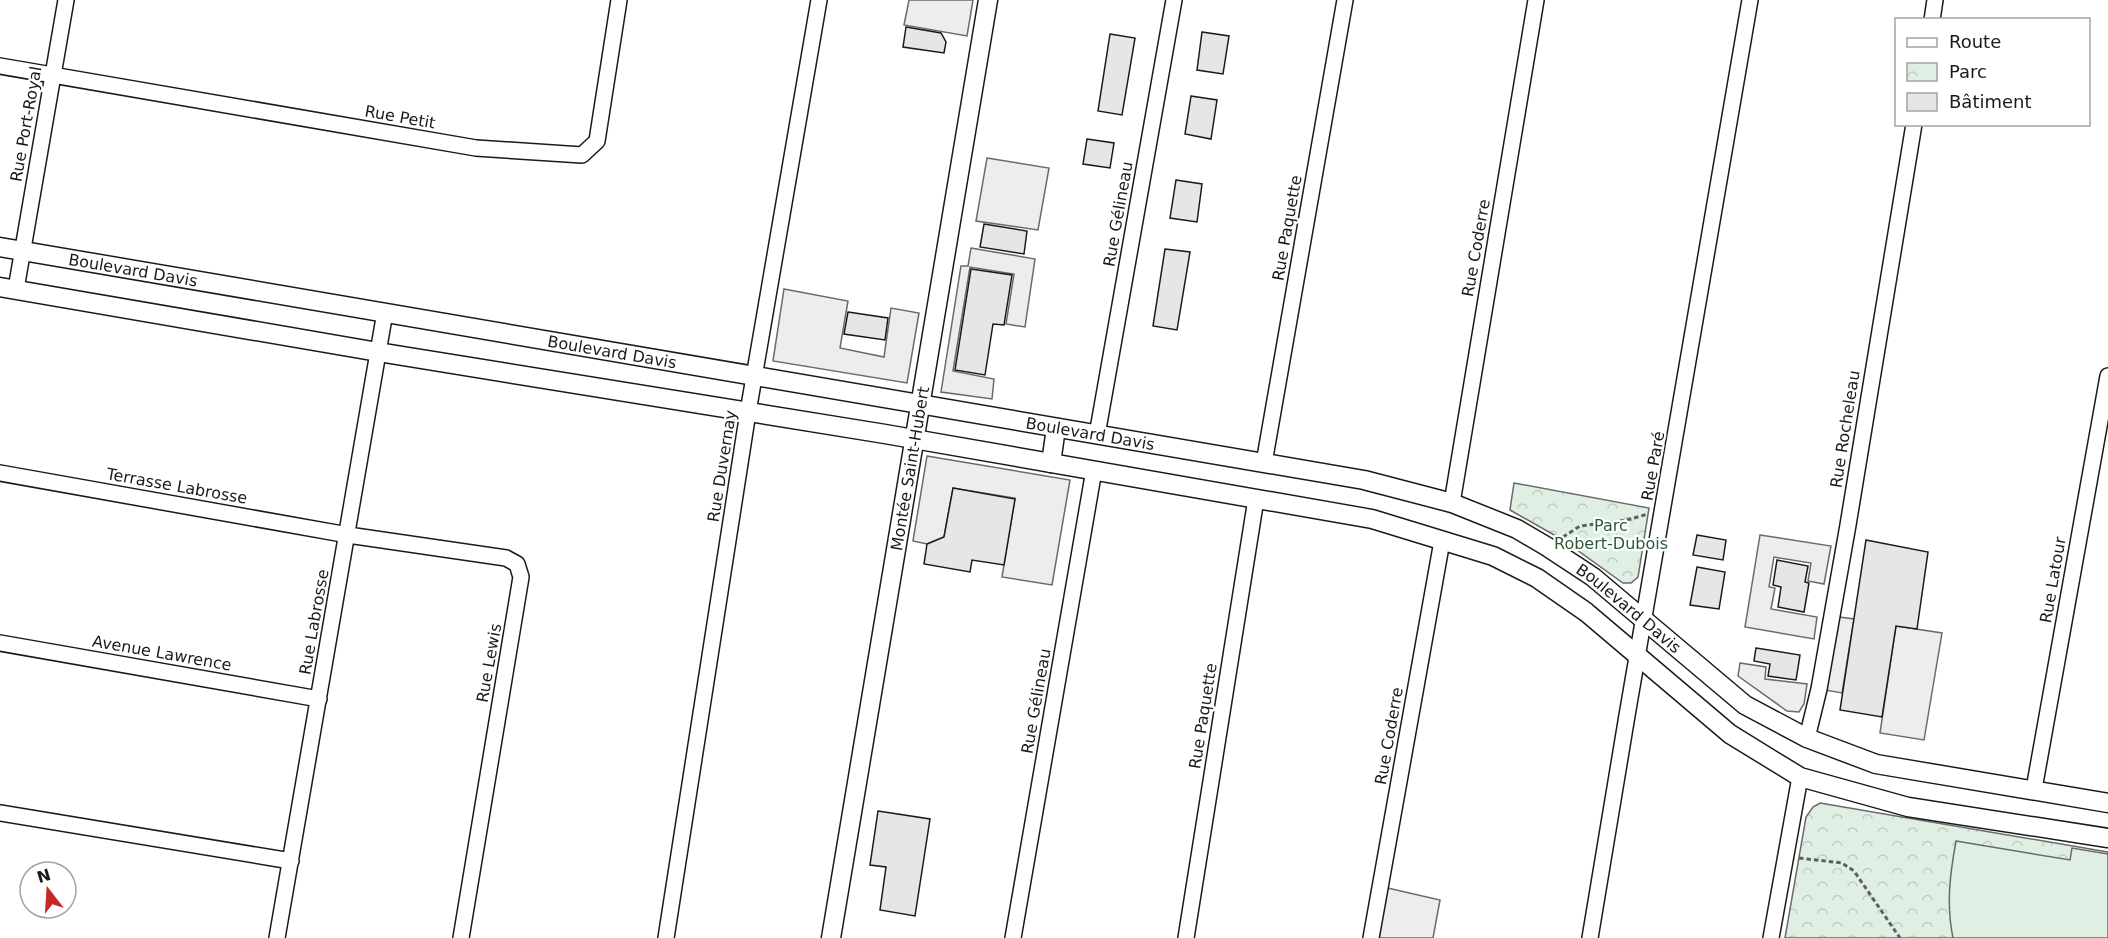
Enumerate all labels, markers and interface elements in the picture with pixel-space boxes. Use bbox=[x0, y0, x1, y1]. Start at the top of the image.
legend bbox=[1895, 18, 2090, 126]
text: Route bbox=[1949, 31, 2001, 52]
text: Parc bbox=[1949, 61, 1987, 82]
street label: Rue Port-Royal bbox=[6, 65, 46, 183]
text: Bâtiment bbox=[1949, 91, 2032, 112]
street label: Rue Petit bbox=[363, 101, 437, 133]
street label: Rue Gélineau bbox=[1099, 160, 1137, 268]
street label: Rue Paquette bbox=[1268, 174, 1306, 282]
street label: Rue Coderre bbox=[1458, 198, 1494, 298]
street label: Boulevard Davis bbox=[67, 249, 199, 290]
street label: Boulevard Davis bbox=[546, 331, 678, 372]
street label: Rue Rocheleau bbox=[1826, 369, 1864, 489]
street label: Montée Saint-Hubert bbox=[886, 385, 933, 552]
street label: Rue Duvernay bbox=[704, 409, 740, 523]
street label: Boulevard Davis bbox=[1024, 413, 1156, 454]
street label: Rue Paré bbox=[1638, 430, 1668, 502]
street label: Terrasse Labrosse bbox=[104, 464, 249, 508]
park label: Parc Robert-Dubois bbox=[1554, 516, 1668, 553]
street label: Rue Latour bbox=[2036, 535, 2070, 624]
street label: Boulevard Davis bbox=[1573, 559, 1685, 657]
street label: Rue Labrosse bbox=[295, 568, 333, 676]
street label: Rue Lewis bbox=[473, 622, 505, 704]
street label: Avenue Lawrence bbox=[91, 631, 233, 675]
street label: Rue Gélineau bbox=[1017, 647, 1055, 755]
street label: Rue Paquette bbox=[1185, 662, 1221, 770]
street label: Rue Coderre bbox=[1371, 686, 1407, 786]
north arrow bbox=[18, 860, 78, 920]
text: N bbox=[35, 865, 53, 887]

